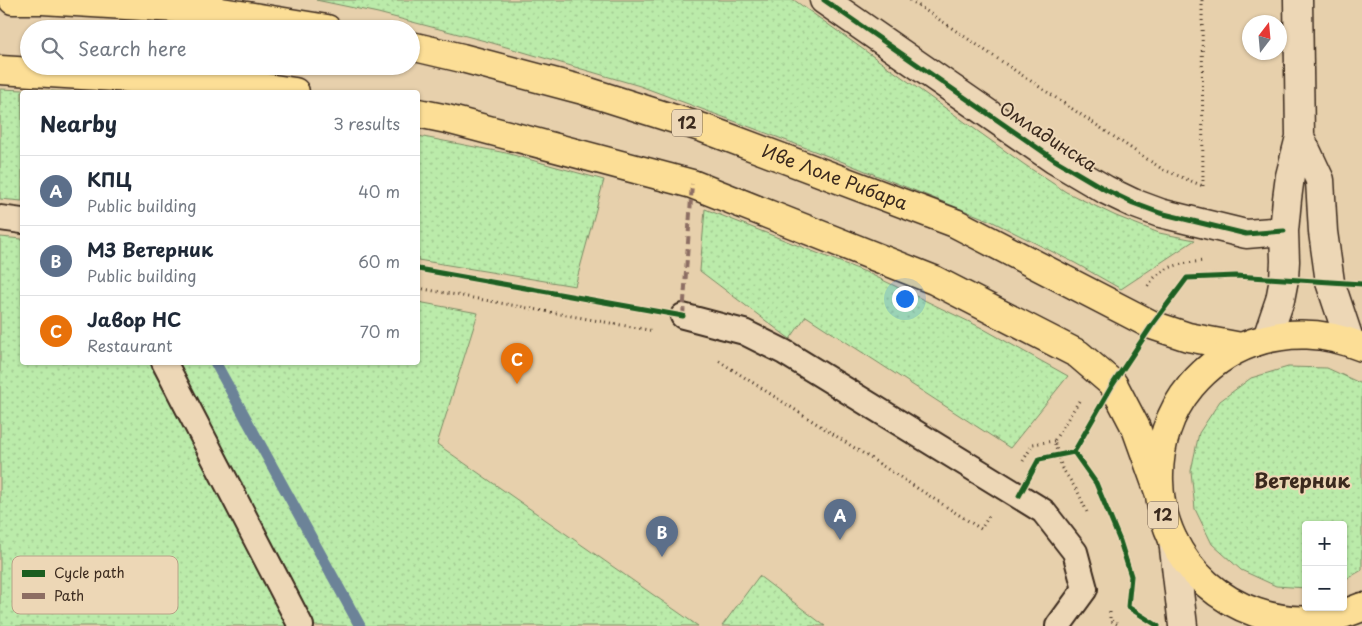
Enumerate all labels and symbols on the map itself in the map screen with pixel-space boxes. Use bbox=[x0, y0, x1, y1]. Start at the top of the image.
north arrow bbox=[1242, 15, 1287, 60]
street label: Омладинска bbox=[994, 94, 1104, 178]
road number: 12 bbox=[672, 110, 702, 136]
street label: Иве Лоле Рибара bbox=[758, 136, 912, 216]
your location bbox=[892, 286, 918, 312]
pin: C bbox=[501, 343, 533, 384]
district label: Ветерник bbox=[1254, 465, 1350, 495]
pin: A bbox=[824, 499, 856, 540]
road number: 12 bbox=[1148, 502, 1178, 528]
pin: B bbox=[646, 516, 678, 557]
legend bbox=[12, 556, 178, 614]
text: Cycle path bbox=[54, 562, 125, 583]
text: Path bbox=[54, 585, 84, 606]

